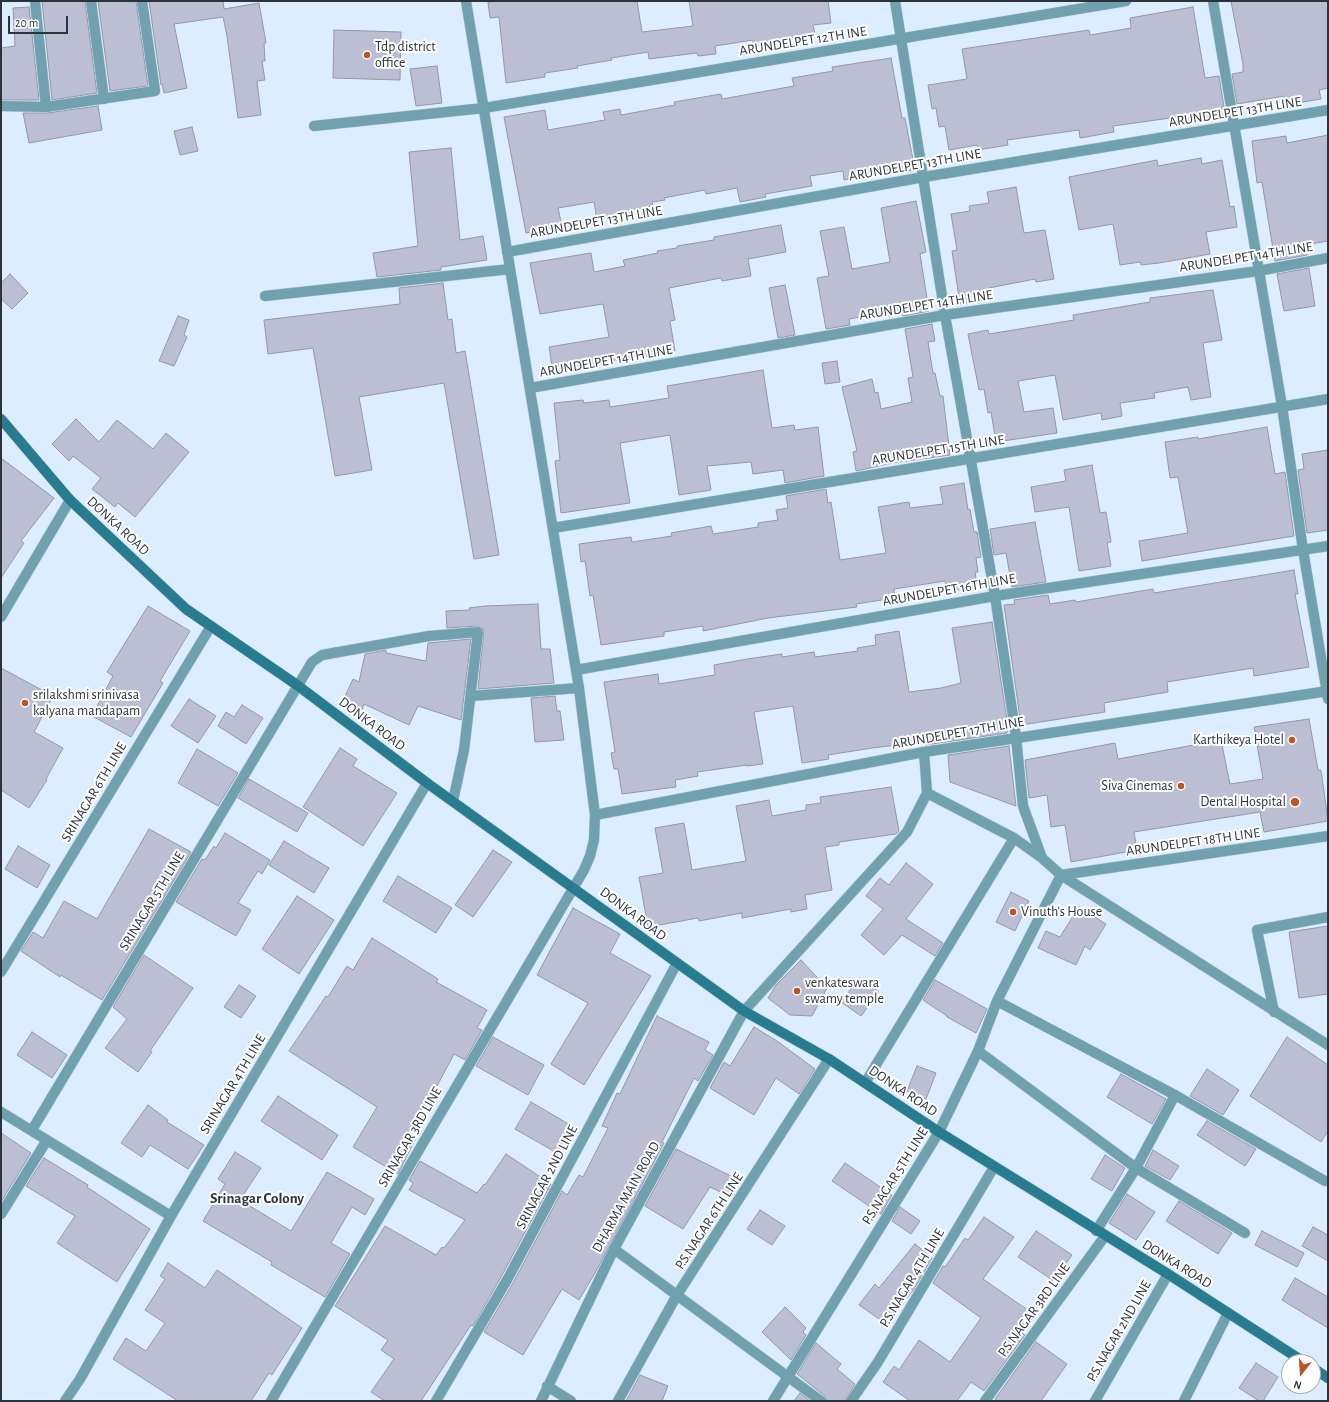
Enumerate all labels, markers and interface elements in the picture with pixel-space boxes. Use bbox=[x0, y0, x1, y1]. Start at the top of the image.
scale bar bbox=[10, 8, 70, 34]
text: 20 m bbox=[15, 17, 38, 29]
street label: ARUNDELPET 12TH INE bbox=[738, 23, 868, 59]
place label: Tdp district office bbox=[375, 39, 436, 72]
marker: Tdp district office bbox=[362, 50, 372, 60]
street label: ARUNDELPET 13TH LINE bbox=[1168, 93, 1302, 131]
street label: ARUNDELPET 13TH LINE bbox=[848, 145, 982, 185]
street label: ARUNDELPET 13TH LINE bbox=[529, 202, 663, 242]
street label: ARUNDELPET 14TH LINE bbox=[1178, 238, 1314, 276]
street label: ARUNDELPET 14TH LINE bbox=[858, 286, 994, 324]
street label: ARUNDELPET 14TH LINE bbox=[538, 341, 674, 381]
street label: ARUNDELPET 15TH LINE bbox=[871, 431, 1005, 469]
street label: DONKA ROAD bbox=[83, 493, 153, 559]
street label: ARUNDELPET 16TH LINE bbox=[881, 570, 1017, 610]
place label: srilakshmi srinivasa kalyana mandapam bbox=[33, 687, 140, 720]
street label: DONKA ROAD bbox=[335, 694, 409, 754]
marker: srilakshmi srinivasa kalyana mandapam bbox=[20, 698, 30, 708]
street label: ARUNDELPET 17TH LINE bbox=[891, 713, 1025, 753]
place label: Karthikeya Hotel bbox=[1193, 732, 1284, 748]
marker: Karthikeya Hotel bbox=[1287, 735, 1297, 745]
street label: SRINAGAR 6TH LINE bbox=[58, 739, 130, 845]
place label: Siva Cinemas bbox=[1101, 778, 1173, 794]
marker: Siva Cinemas bbox=[1176, 781, 1186, 791]
place label: Dental Hospital bbox=[1200, 794, 1286, 810]
marker: Dental Hospital bbox=[1289, 796, 1301, 808]
street label: ARUNDELPET 18TH LINE bbox=[1125, 824, 1261, 860]
street label: SRINAGAR 5TH LINE bbox=[116, 848, 188, 954]
street label: DONKA ROAD bbox=[596, 884, 670, 944]
place label: Vinuth's House bbox=[1021, 904, 1102, 920]
marker: Vinuth's House bbox=[1008, 907, 1018, 917]
place label: venkateswara swamy temple bbox=[805, 975, 884, 1008]
marker: venkateswara swamy temple bbox=[792, 986, 802, 996]
street label: SRINAGAR 4TH LINE bbox=[197, 1031, 269, 1137]
street label: DONKA ROAD bbox=[866, 1062, 940, 1120]
street label: SRINAGAR 3RD LINE bbox=[374, 1084, 446, 1190]
street label: SRINAGAR 2ND LINE bbox=[513, 1122, 581, 1232]
street label: P.S.NAGAR 5TH LINE bbox=[858, 1124, 932, 1228]
street label: DHARMA MAIN ROAD bbox=[589, 1139, 663, 1255]
street label: P.S.NAGAR 6TH LINE bbox=[671, 1169, 747, 1273]
district label: Srinagar Colony bbox=[210, 1189, 304, 1207]
street label: P.S.NAGAR 4TH LINE bbox=[876, 1226, 948, 1330]
street label: DONKA ROAD bbox=[1139, 1236, 1215, 1292]
street label: P.S.NAGAR 3RD LINE bbox=[994, 1260, 1074, 1360]
street label: P.S.NAGAR 2ND LINE bbox=[1083, 1277, 1155, 1385]
north arrow bbox=[1281, 1354, 1321, 1394]
text: N bbox=[1292, 1379, 1303, 1391]

